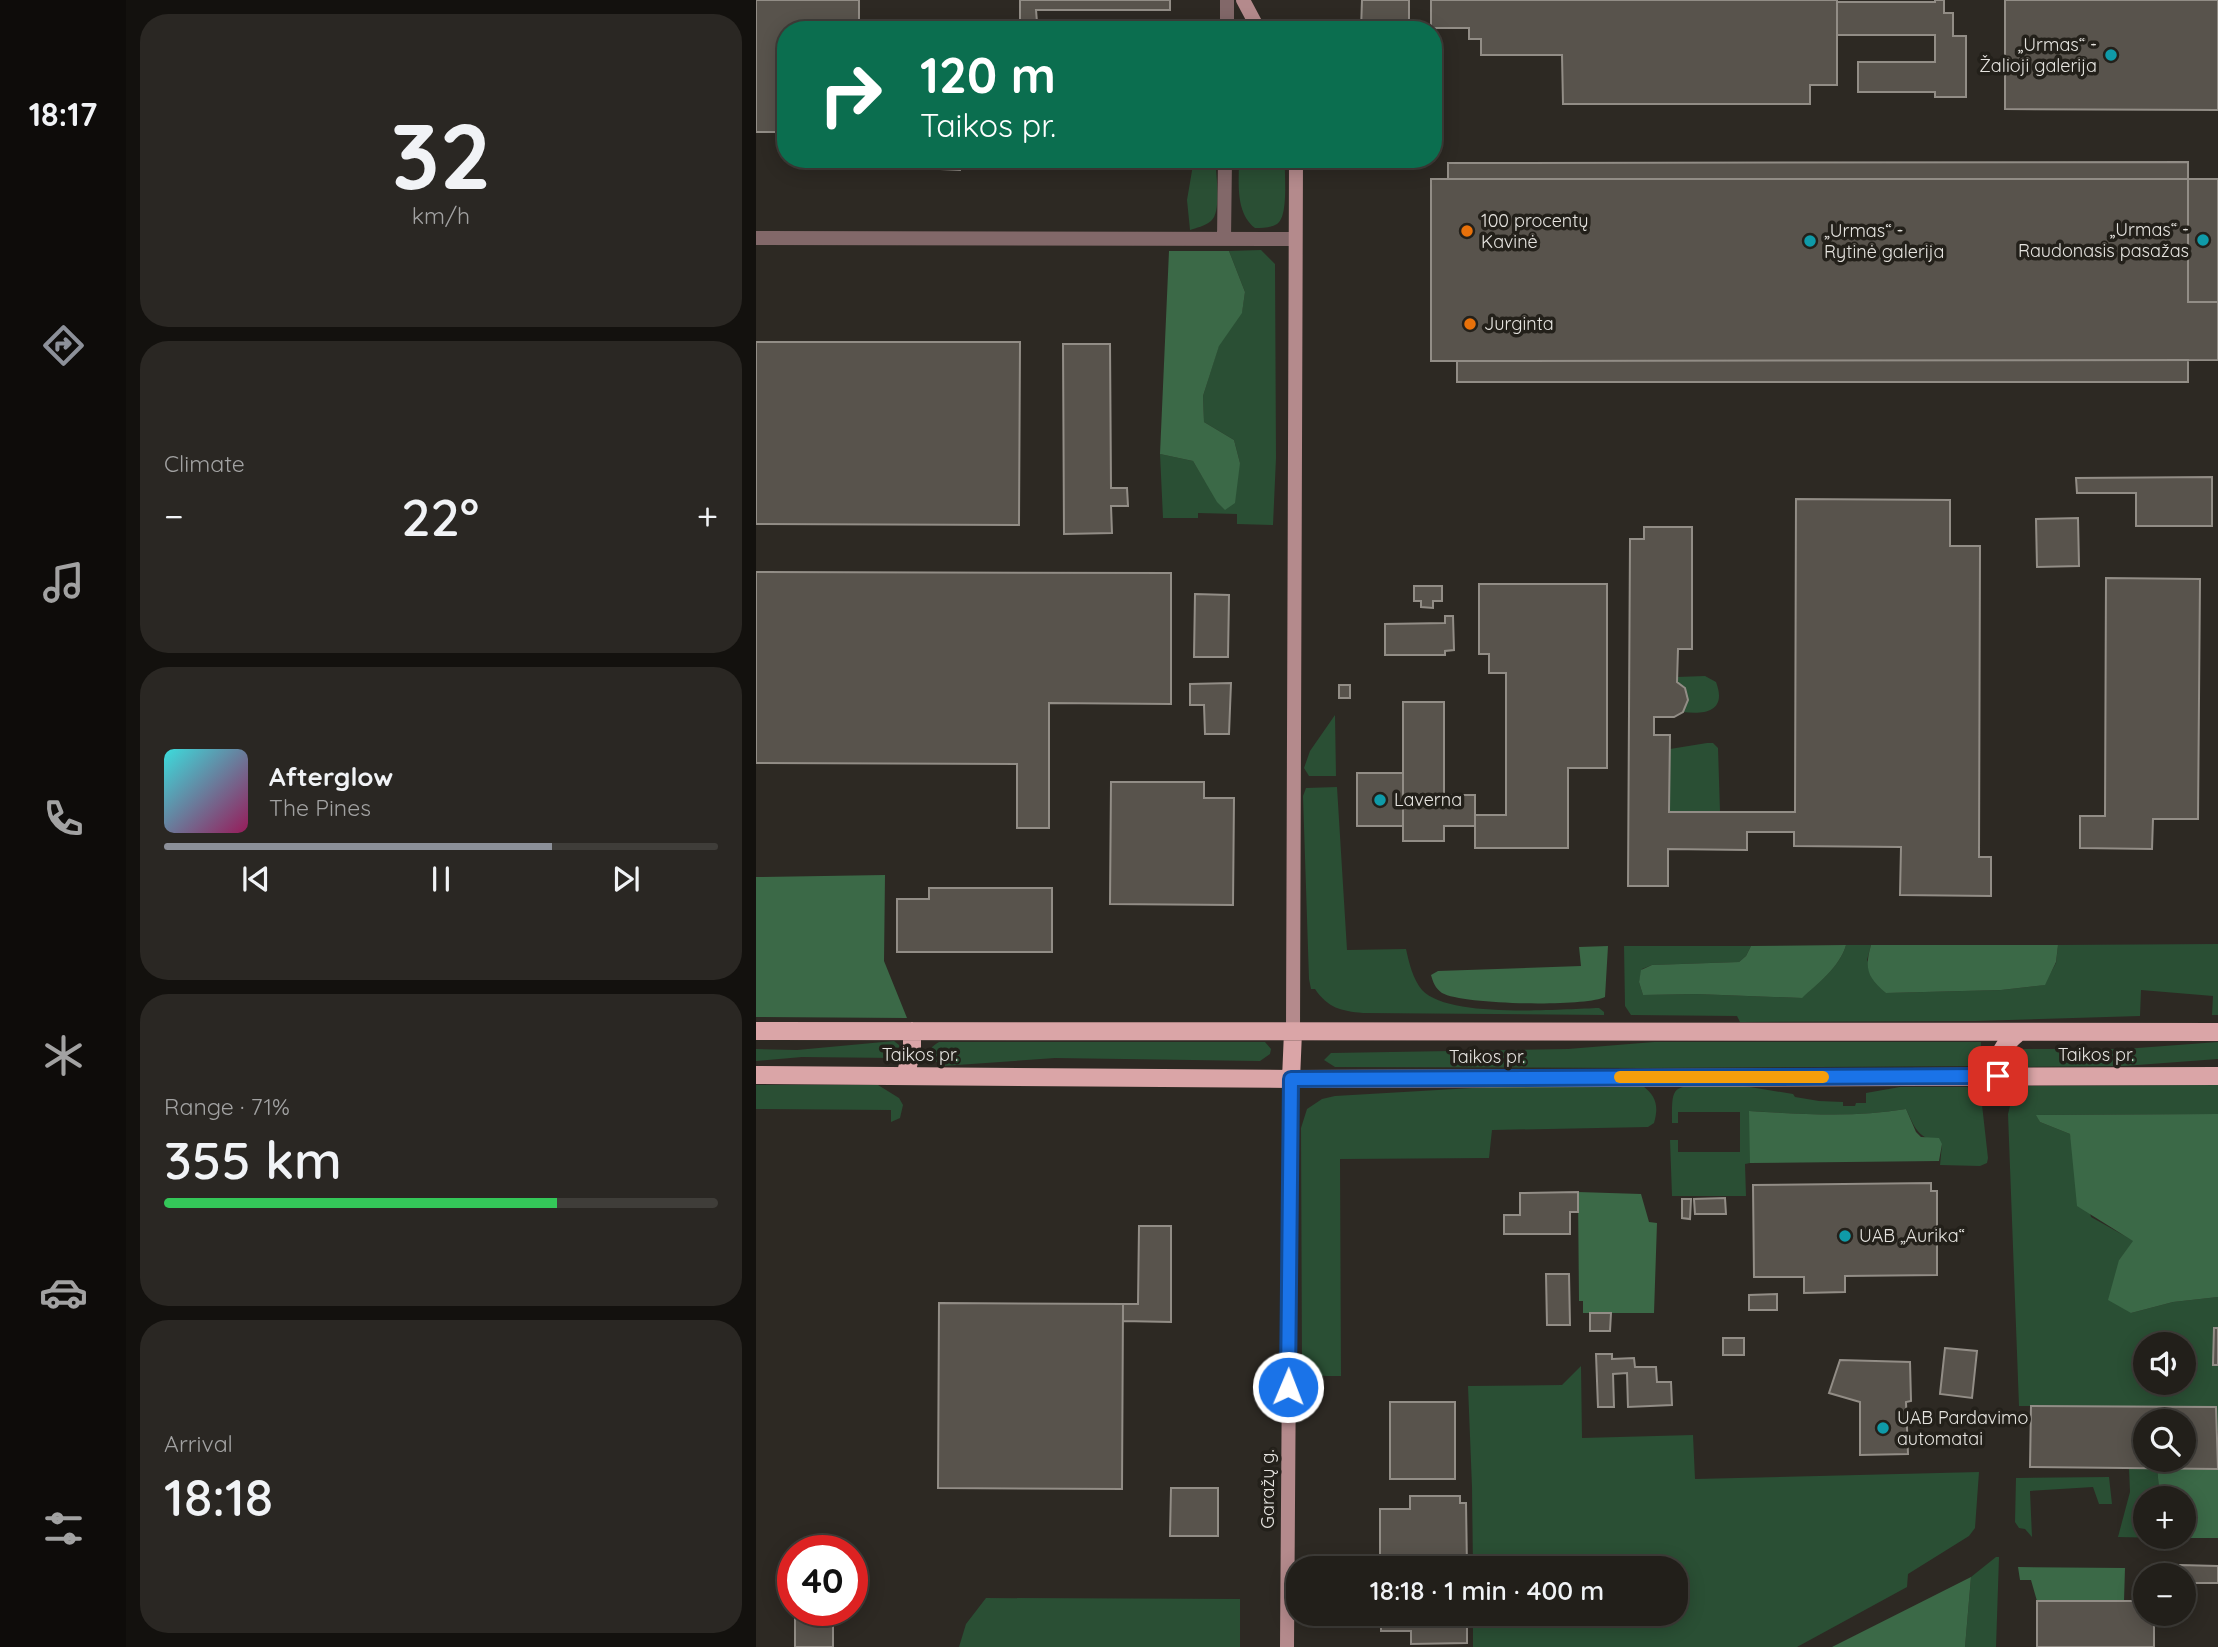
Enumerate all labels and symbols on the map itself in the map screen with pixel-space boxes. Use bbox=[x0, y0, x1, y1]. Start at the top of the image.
place label: „Urmas“ - Žalioji galerija bbox=[1979, 33, 2097, 77]
marker: „Urmas“ - Žalioji galerija bbox=[2103, 47, 2119, 63]
place label: 100 procentų Kavinė bbox=[1481, 209, 1589, 253]
place label: „Urmas“ - Raudonasis pasažas bbox=[2018, 218, 2189, 262]
place label: „Urmas“ - Rytinė galerija bbox=[1824, 219, 1944, 263]
marker: 100 procentų Kavinė bbox=[1459, 223, 1475, 239]
marker: „Urmas“ - Raudonasis pasažas bbox=[2195, 232, 2211, 248]
marker: „Urmas“ - Rytinė galerija bbox=[1802, 233, 1818, 249]
place label: Jurginta bbox=[1484, 312, 1554, 335]
marker: Jurginta bbox=[1462, 316, 1478, 332]
place label: Laverna bbox=[1394, 788, 1462, 811]
marker: Laverna bbox=[1372, 792, 1388, 808]
street label: Taikos pr. bbox=[882, 1043, 958, 1066]
street label: Taikos pr. bbox=[2058, 1043, 2134, 1066]
street label: Taikos pr. bbox=[1449, 1045, 1525, 1068]
pin bbox=[1968, 1046, 2028, 1106]
place label: UAB „Aurika“ bbox=[1859, 1224, 1965, 1247]
marker: UAB „Aurika“ bbox=[1837, 1228, 1853, 1244]
position arrow bbox=[1251, 1350, 1325, 1424]
place label: UAB Pardavimo automatai bbox=[1897, 1406, 2028, 1450]
marker: UAB Pardavimo automatai bbox=[1875, 1420, 1891, 1436]
street label: Garažų g. bbox=[1256, 1449, 1279, 1529]
speed limit sign: 40 bbox=[777, 1535, 868, 1626]

